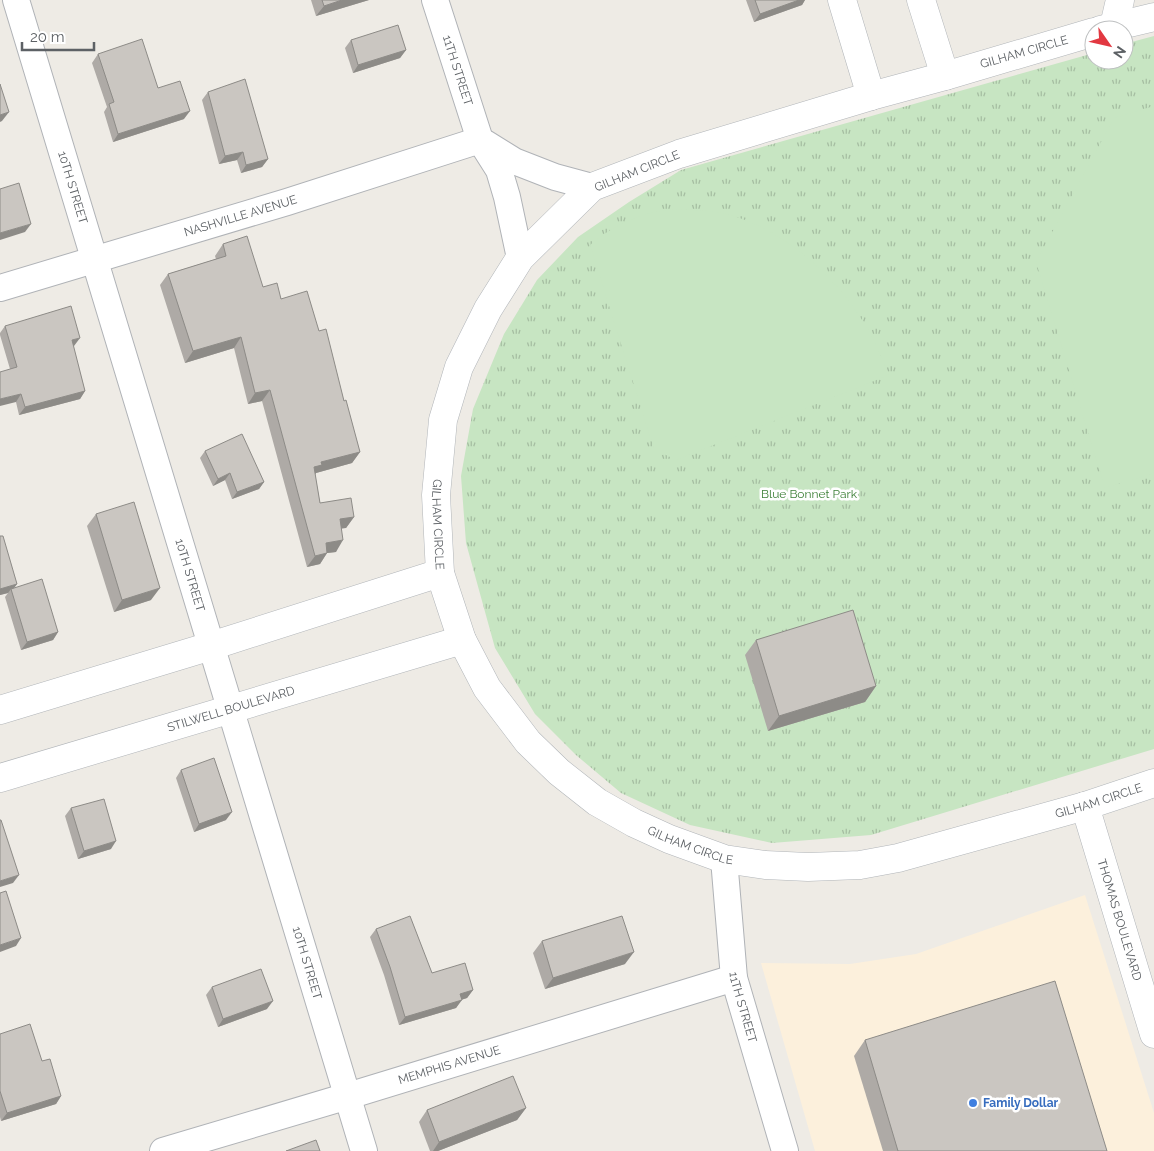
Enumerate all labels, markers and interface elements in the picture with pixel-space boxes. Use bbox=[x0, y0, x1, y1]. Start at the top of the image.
scale bar bbox=[22, 20, 95, 52]
north arrow bbox=[1084, 20, 1134, 70]
text: 20 m bbox=[30, 28, 65, 46]
street label: 11TH STREET bbox=[440, 33, 476, 108]
street label: GILHAM CIRCLE bbox=[978, 33, 1070, 71]
text: N bbox=[1110, 43, 1129, 61]
street label: GILHAM CIRCLE bbox=[592, 148, 682, 194]
street label: 10TH STREET bbox=[55, 149, 91, 226]
street label: NASHVILLE AVENUE bbox=[182, 192, 299, 239]
street label: GILHAM CIRCLE bbox=[429, 479, 447, 570]
park label: Blue Bonnet Park bbox=[761, 487, 858, 501]
street label: 10TH STREET bbox=[172, 537, 208, 614]
street label: STILWELL BOULEVARD bbox=[165, 683, 297, 735]
street label: GILHAM CIRCLE bbox=[1053, 780, 1144, 821]
street label: GILHAM CIRCLE bbox=[645, 823, 734, 867]
street label: THOMAS BOULEVARD bbox=[1094, 857, 1145, 983]
street label: 10TH STREET bbox=[290, 925, 325, 1002]
street label: 11TH STREET bbox=[727, 971, 760, 1045]
street label: MEMPHIS AVENUE bbox=[397, 1043, 502, 1087]
place label: Family Dollar bbox=[983, 1096, 1059, 1110]
marker: Family Dollar bbox=[967, 1097, 979, 1109]

